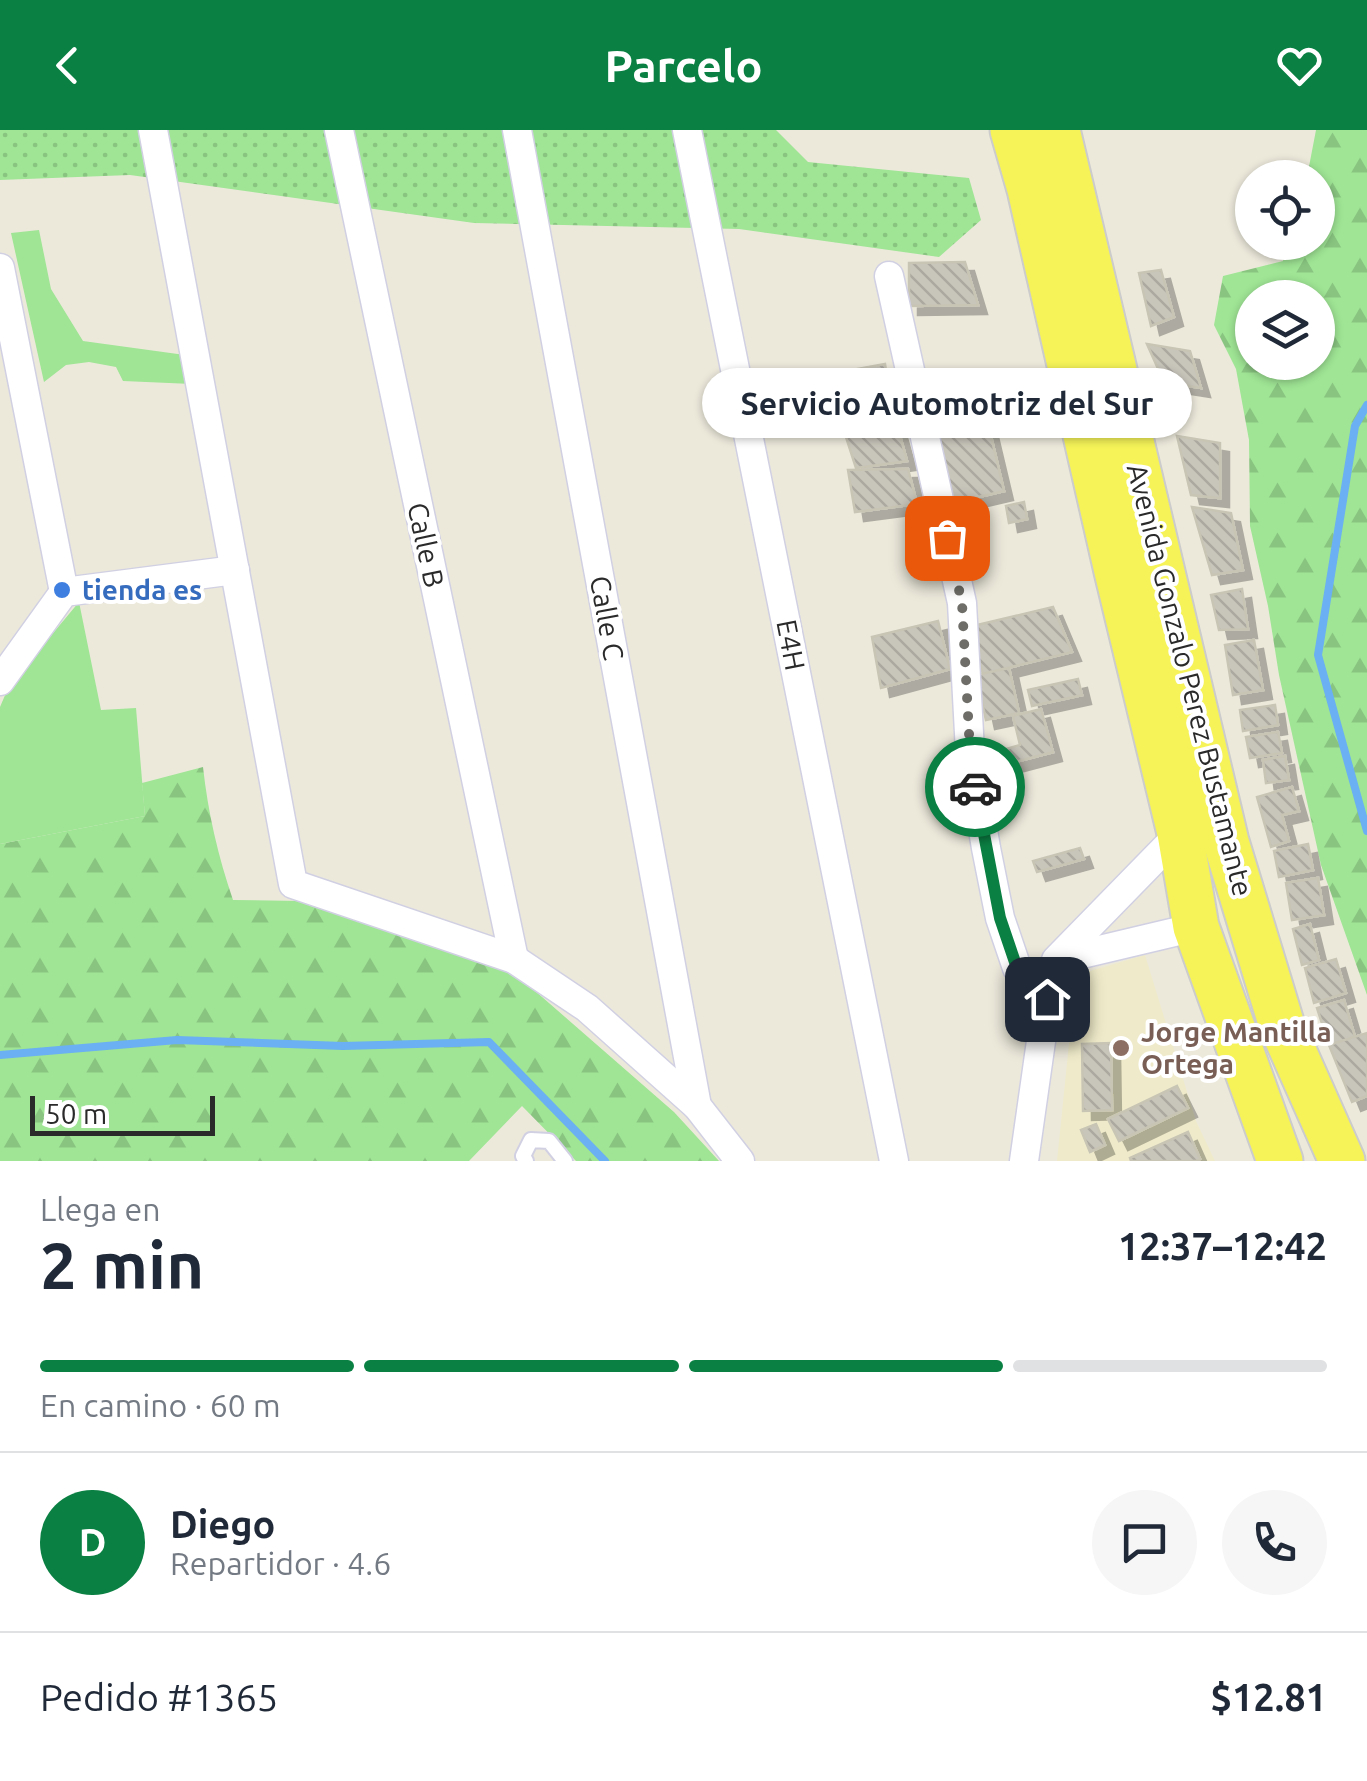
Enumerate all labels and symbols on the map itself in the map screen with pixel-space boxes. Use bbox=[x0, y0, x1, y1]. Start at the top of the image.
callout: Servicio Automotriz del Sur bbox=[702, 368, 1192, 438]
street label: Avenida Gonzalo Perez Bustamante bbox=[1122, 461, 1259, 899]
pin bbox=[905, 496, 990, 581]
street label: Calle B bbox=[402, 500, 451, 590]
street label: Calle C bbox=[585, 573, 630, 663]
place label: tienda es bbox=[82, 574, 202, 605]
marker: tienda es bbox=[51, 579, 73, 601]
street label: E4H bbox=[771, 617, 812, 673]
courier bbox=[925, 737, 1025, 837]
pin bbox=[1005, 957, 1090, 1042]
place label: Jorge Mantilla Ortega bbox=[1141, 1016, 1332, 1079]
marker: Jorge Mantilla Ortega bbox=[1110, 1037, 1132, 1059]
scale bar bbox=[30, 1091, 215, 1136]

